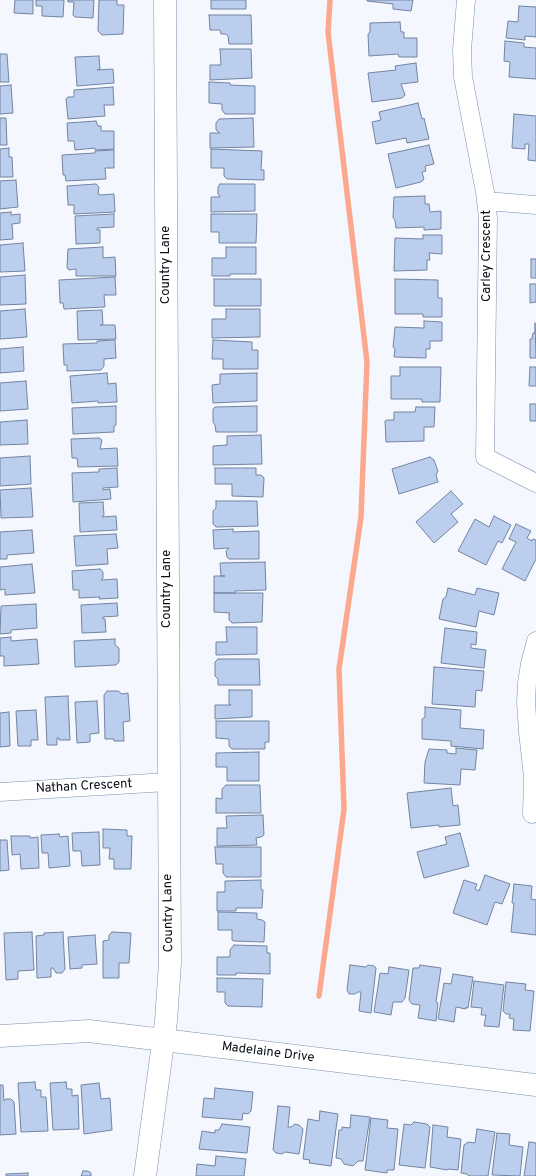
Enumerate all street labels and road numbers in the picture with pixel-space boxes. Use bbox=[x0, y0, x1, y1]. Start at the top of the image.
street label: Carley Crescent bbox=[479, 210, 495, 302]
street label: Country Lane bbox=[158, 226, 174, 304]
street label: Country Lane bbox=[159, 550, 175, 628]
street label: Nathan Crescent bbox=[35, 777, 133, 797]
street label: Country Lane bbox=[161, 874, 177, 952]
street label: Madelaine Drive bbox=[221, 1040, 315, 1066]

